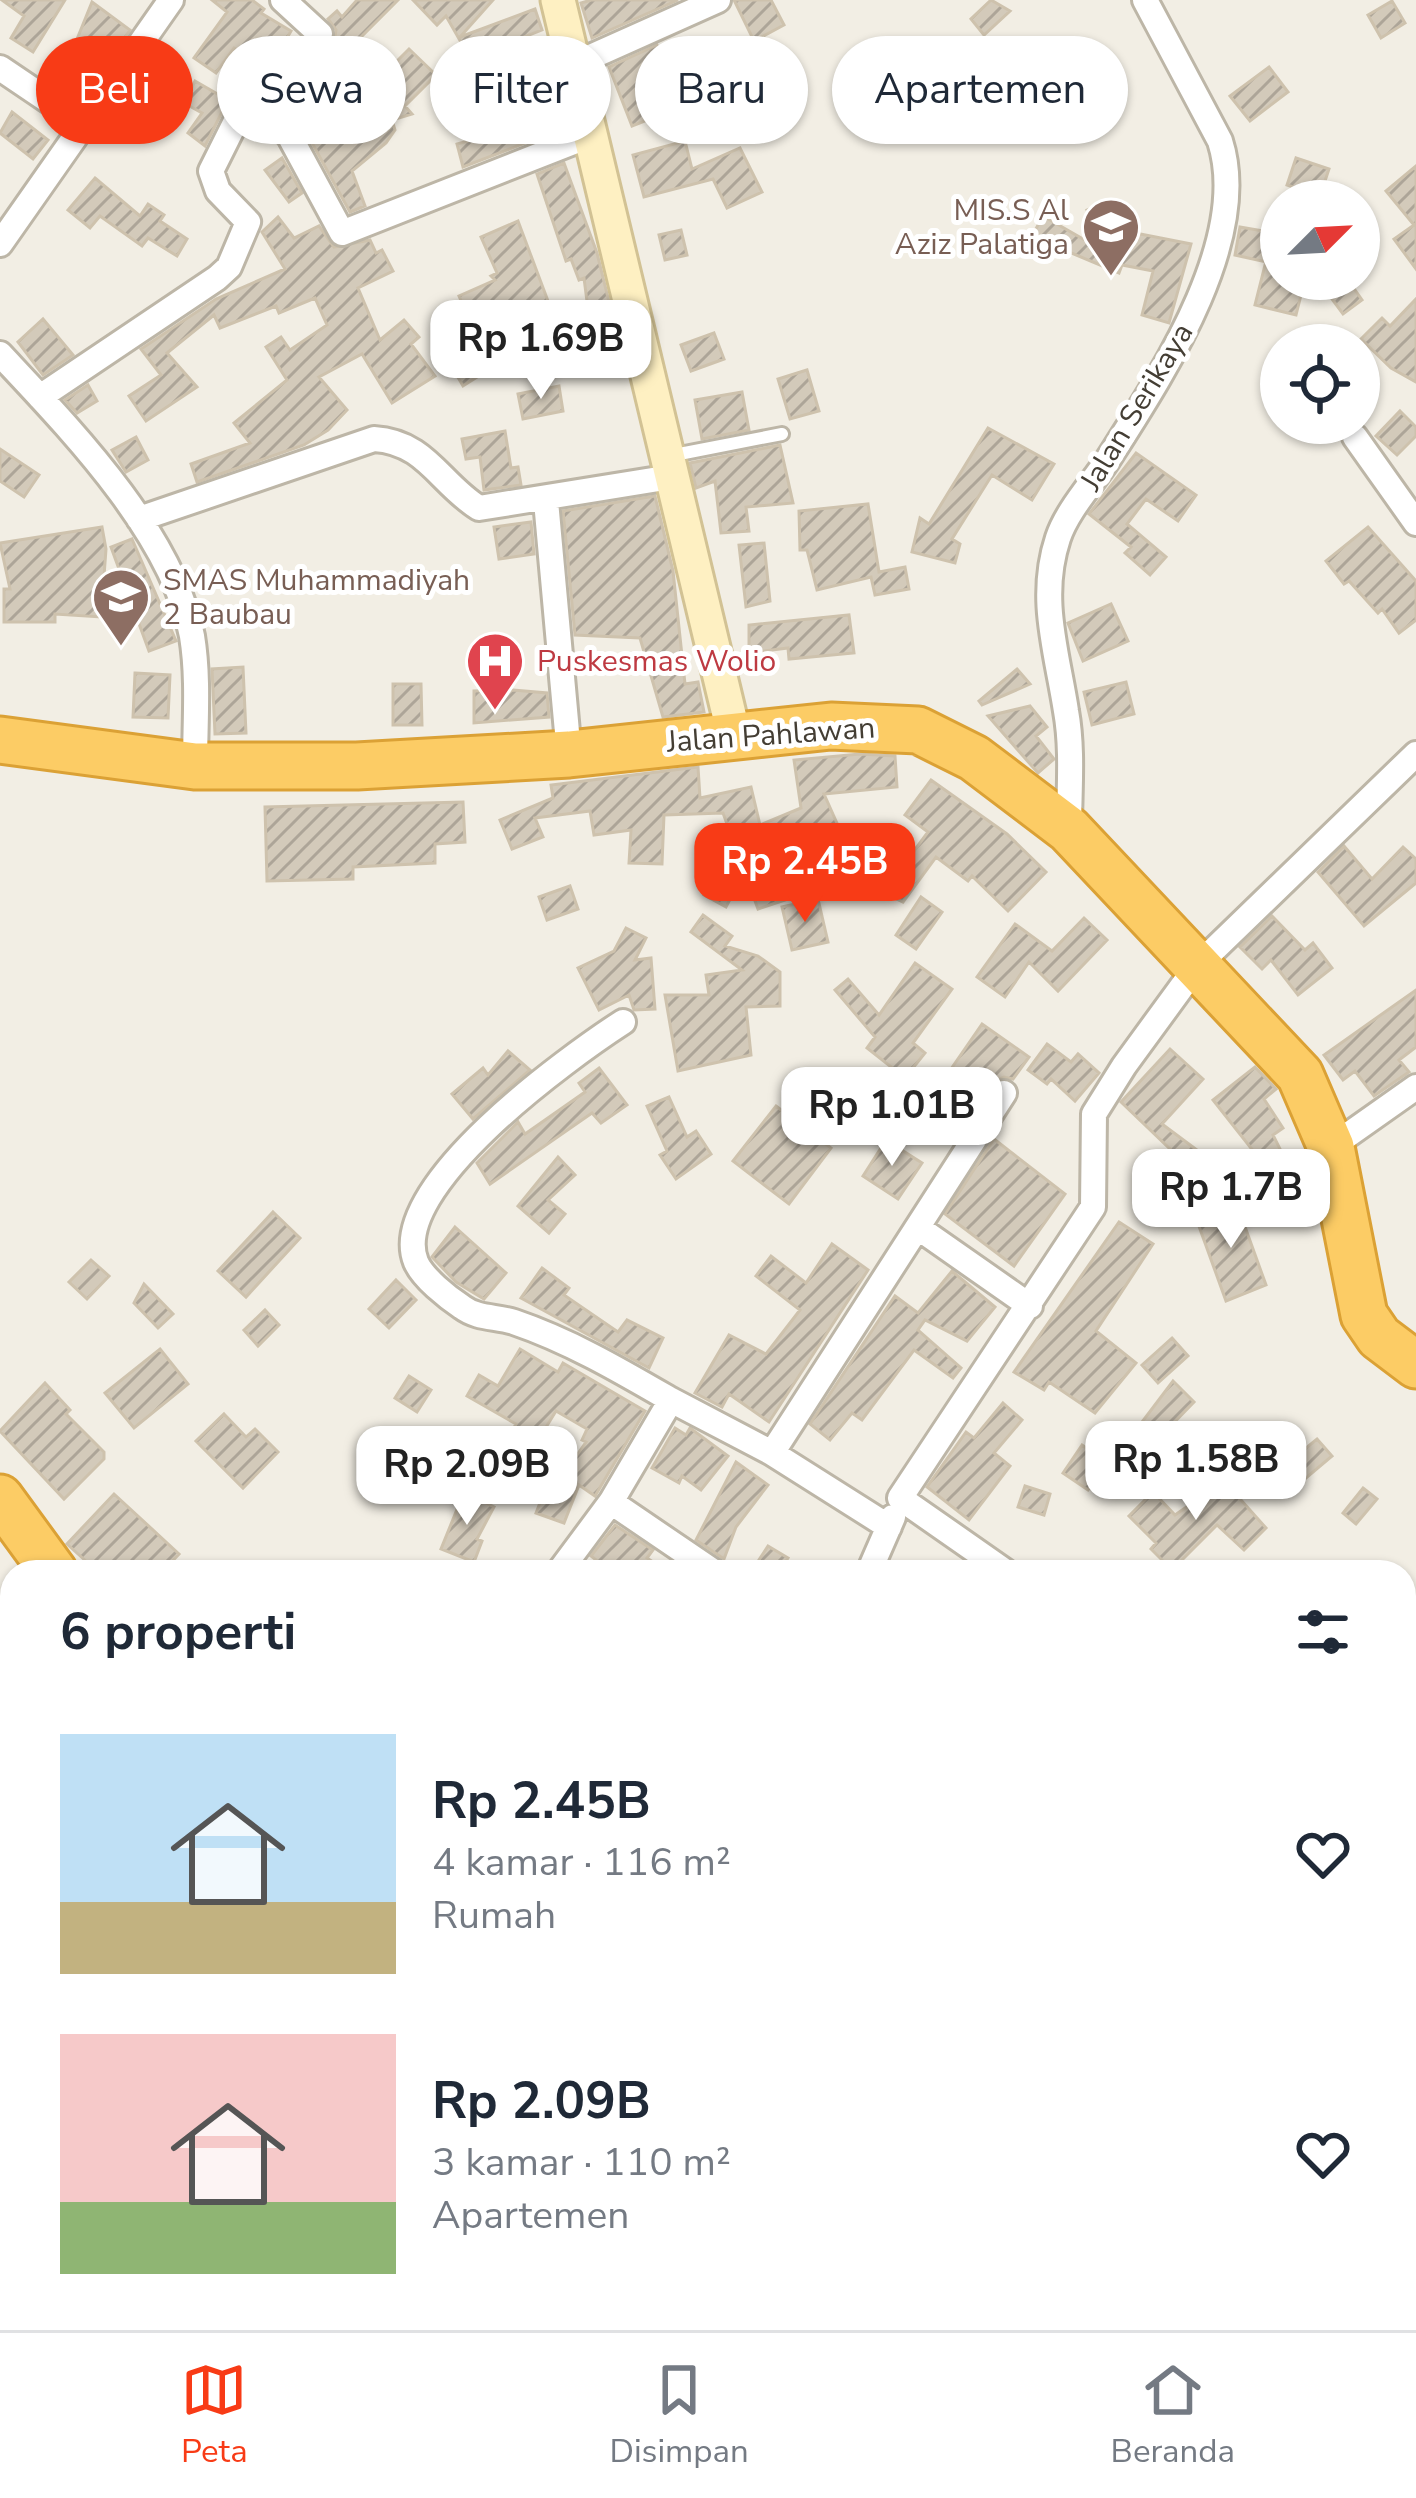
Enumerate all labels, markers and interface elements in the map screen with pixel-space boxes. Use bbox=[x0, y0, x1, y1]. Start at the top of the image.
chip: Beli bbox=[36, 36, 193, 144]
chip: Sewa bbox=[217, 36, 406, 144]
chip: Filter bbox=[430, 36, 611, 144]
chip: Baru bbox=[635, 36, 808, 144]
chip: Apartemen bbox=[832, 36, 1128, 144]
north arrow bbox=[1260, 180, 1380, 300]
map controls bbox=[1260, 180, 1380, 444]
place label: MIS.S Al Aziz Palatiga bbox=[895, 190, 1069, 265]
school or university icon: MIS.S Al Aziz Palatiga bbox=[1080, 196, 1142, 278]
pin: Rp 1.69B bbox=[417, 300, 665, 402]
text: Rp 1.69B bbox=[457, 312, 625, 365]
street label: Jalan Serikaya bbox=[1070, 315, 1203, 499]
button: locate bbox=[1260, 324, 1380, 444]
place label: SMAS Muhammadiyah 2 Baubau bbox=[163, 560, 470, 635]
school or university icon: SMAS Muhammadiyah 2 Baubau bbox=[90, 566, 152, 648]
hospital icon: Puskesmas Wolio bbox=[464, 630, 526, 712]
place label: Puskesmas Wolio bbox=[537, 641, 776, 682]
street label: Jalan Pahlawan bbox=[664, 707, 877, 763]
pin: Rp 2.45B bbox=[681, 823, 929, 925]
text: Rp 2.45B bbox=[721, 835, 889, 888]
pin: Rp 1.01B bbox=[768, 1067, 1016, 1169]
text: Rp 1.01B bbox=[808, 1079, 976, 1132]
pin: Rp 1.7B bbox=[1120, 1149, 1342, 1251]
text: Rp 1.7B bbox=[1159, 1161, 1303, 1214]
pin: Rp 1.58B bbox=[1072, 1421, 1320, 1523]
pin: Rp 2.09B bbox=[343, 1426, 591, 1528]
text: Rp 1.58B bbox=[1112, 1433, 1280, 1486]
text: Rp 2.09B bbox=[383, 1438, 551, 1491]
text: 6 properti bbox=[60, 1597, 296, 1667]
icon: filters bbox=[1290, 1599, 1356, 1665]
text: Rp 2.45B bbox=[432, 1766, 651, 1836]
icon: home bbox=[156, 1782, 300, 1926]
icon: heart bbox=[1290, 1821, 1356, 1887]
text: 4 kamar · 116 m² bbox=[432, 1836, 731, 1889]
text: Rumah bbox=[432, 1889, 556, 1942]
text: Rp 2.09B bbox=[432, 2066, 651, 2136]
icon: home bbox=[156, 2082, 300, 2226]
icon: heart bbox=[1290, 2121, 1356, 2187]
text: 3 kamar · 110 m² bbox=[432, 2136, 731, 2189]
text: Apartemen bbox=[432, 2189, 629, 2242]
tab: Peta bbox=[181, 2357, 248, 2474]
tab: Disimpan bbox=[609, 2357, 749, 2474]
tab: Beranda bbox=[1111, 2357, 1235, 2474]

